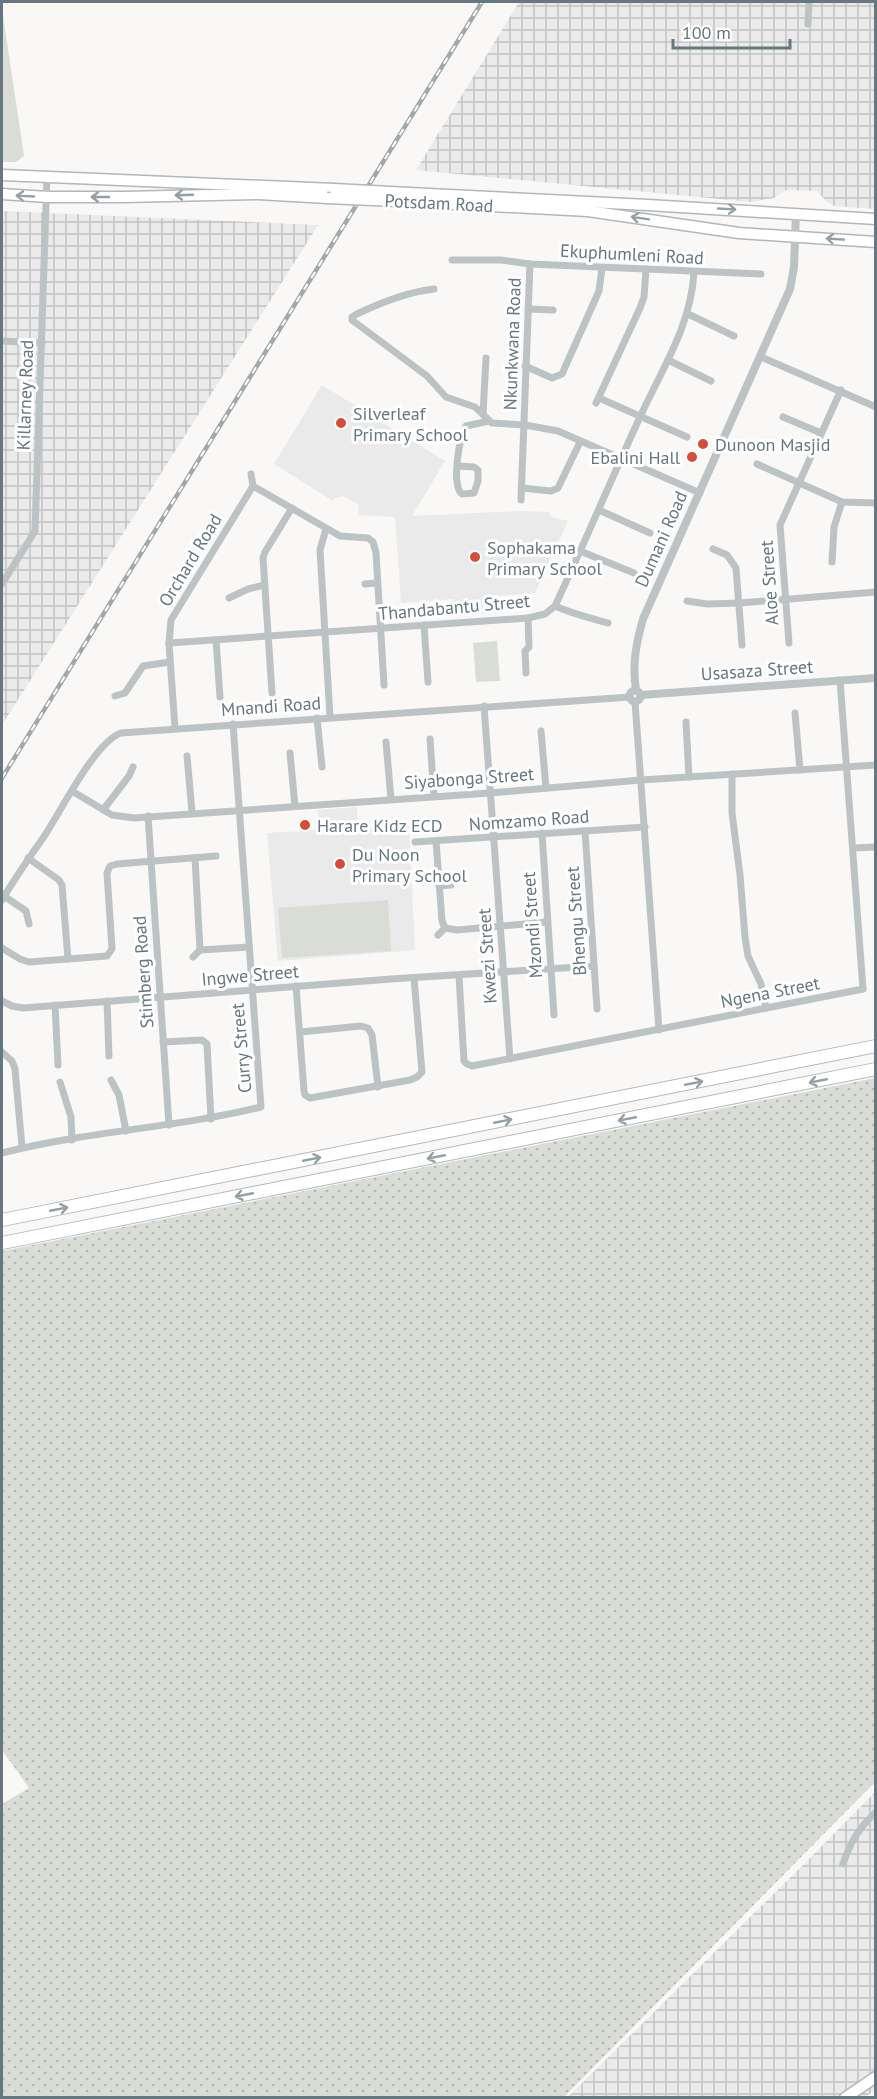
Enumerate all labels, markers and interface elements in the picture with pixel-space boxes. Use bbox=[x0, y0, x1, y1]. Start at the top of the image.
scale bar bbox=[673, 12, 790, 50]
text: 100 m bbox=[682, 21, 731, 44]
street label: Potsdam Road bbox=[384, 189, 494, 217]
one-way arrow bbox=[15, 190, 35, 201]
one-way arrow bbox=[175, 190, 195, 201]
one-way arrow bbox=[91, 191, 111, 203]
one-way arrow bbox=[717, 204, 737, 215]
one-way arrow bbox=[630, 212, 650, 223]
one-way arrow bbox=[826, 234, 846, 245]
street label: Ekuphumleni Road bbox=[560, 239, 704, 269]
street label: Nkunkwana Road bbox=[498, 277, 526, 411]
street label: Killarney Road bbox=[12, 339, 38, 451]
place label: Silverleaf Primary School bbox=[353, 402, 468, 446]
marker: Silverleaf Primary School bbox=[334, 416, 348, 430]
place label: Dunoon Masjid bbox=[715, 433, 830, 456]
marker: Dunoon Masjid bbox=[696, 437, 710, 451]
place label: Ebalini Hall bbox=[591, 446, 681, 469]
marker: Ebalini Hall bbox=[685, 450, 699, 464]
street label: Dumani Road bbox=[630, 487, 692, 591]
street label: Orchard Road bbox=[153, 509, 227, 611]
place label: Sophakama Primary School bbox=[487, 536, 602, 580]
street label: Aloe Street bbox=[755, 540, 783, 626]
marker: Sophakama Primary School bbox=[468, 550, 482, 564]
street label: Thandabantu Street bbox=[377, 589, 531, 625]
street label: Usasaza Street bbox=[700, 655, 814, 685]
street label: Mnandi Road bbox=[220, 691, 322, 721]
street label: Siyabonga Street bbox=[403, 762, 535, 794]
street label: Nomzamo Road bbox=[468, 804, 590, 836]
place label: Harare Kidz ECD bbox=[317, 814, 443, 837]
marker: Harare Kidz ECD bbox=[298, 818, 312, 832]
place label: Du Noon Primary School bbox=[352, 843, 467, 887]
marker: Du Noon Primary School bbox=[333, 857, 347, 871]
street label: Bhengu Street bbox=[561, 866, 591, 976]
street label: Mzondi Street bbox=[517, 871, 547, 979]
street label: Kwezi Street bbox=[472, 907, 502, 1005]
street label: Stimberg Road bbox=[128, 915, 158, 1029]
street label: Ingwe Street bbox=[200, 959, 300, 991]
street label: Ngena Street bbox=[718, 971, 822, 1013]
street label: Curry Street bbox=[226, 1002, 256, 1094]
one-way arrow bbox=[809, 1076, 828, 1087]
one-way arrow bbox=[684, 1077, 704, 1088]
one-way arrow bbox=[618, 1114, 637, 1125]
one-way arrow bbox=[493, 1115, 513, 1126]
one-way arrow bbox=[426, 1152, 446, 1163]
one-way arrow bbox=[302, 1153, 321, 1164]
one-way arrow bbox=[235, 1190, 255, 1201]
one-way arrow bbox=[49, 1203, 68, 1214]

